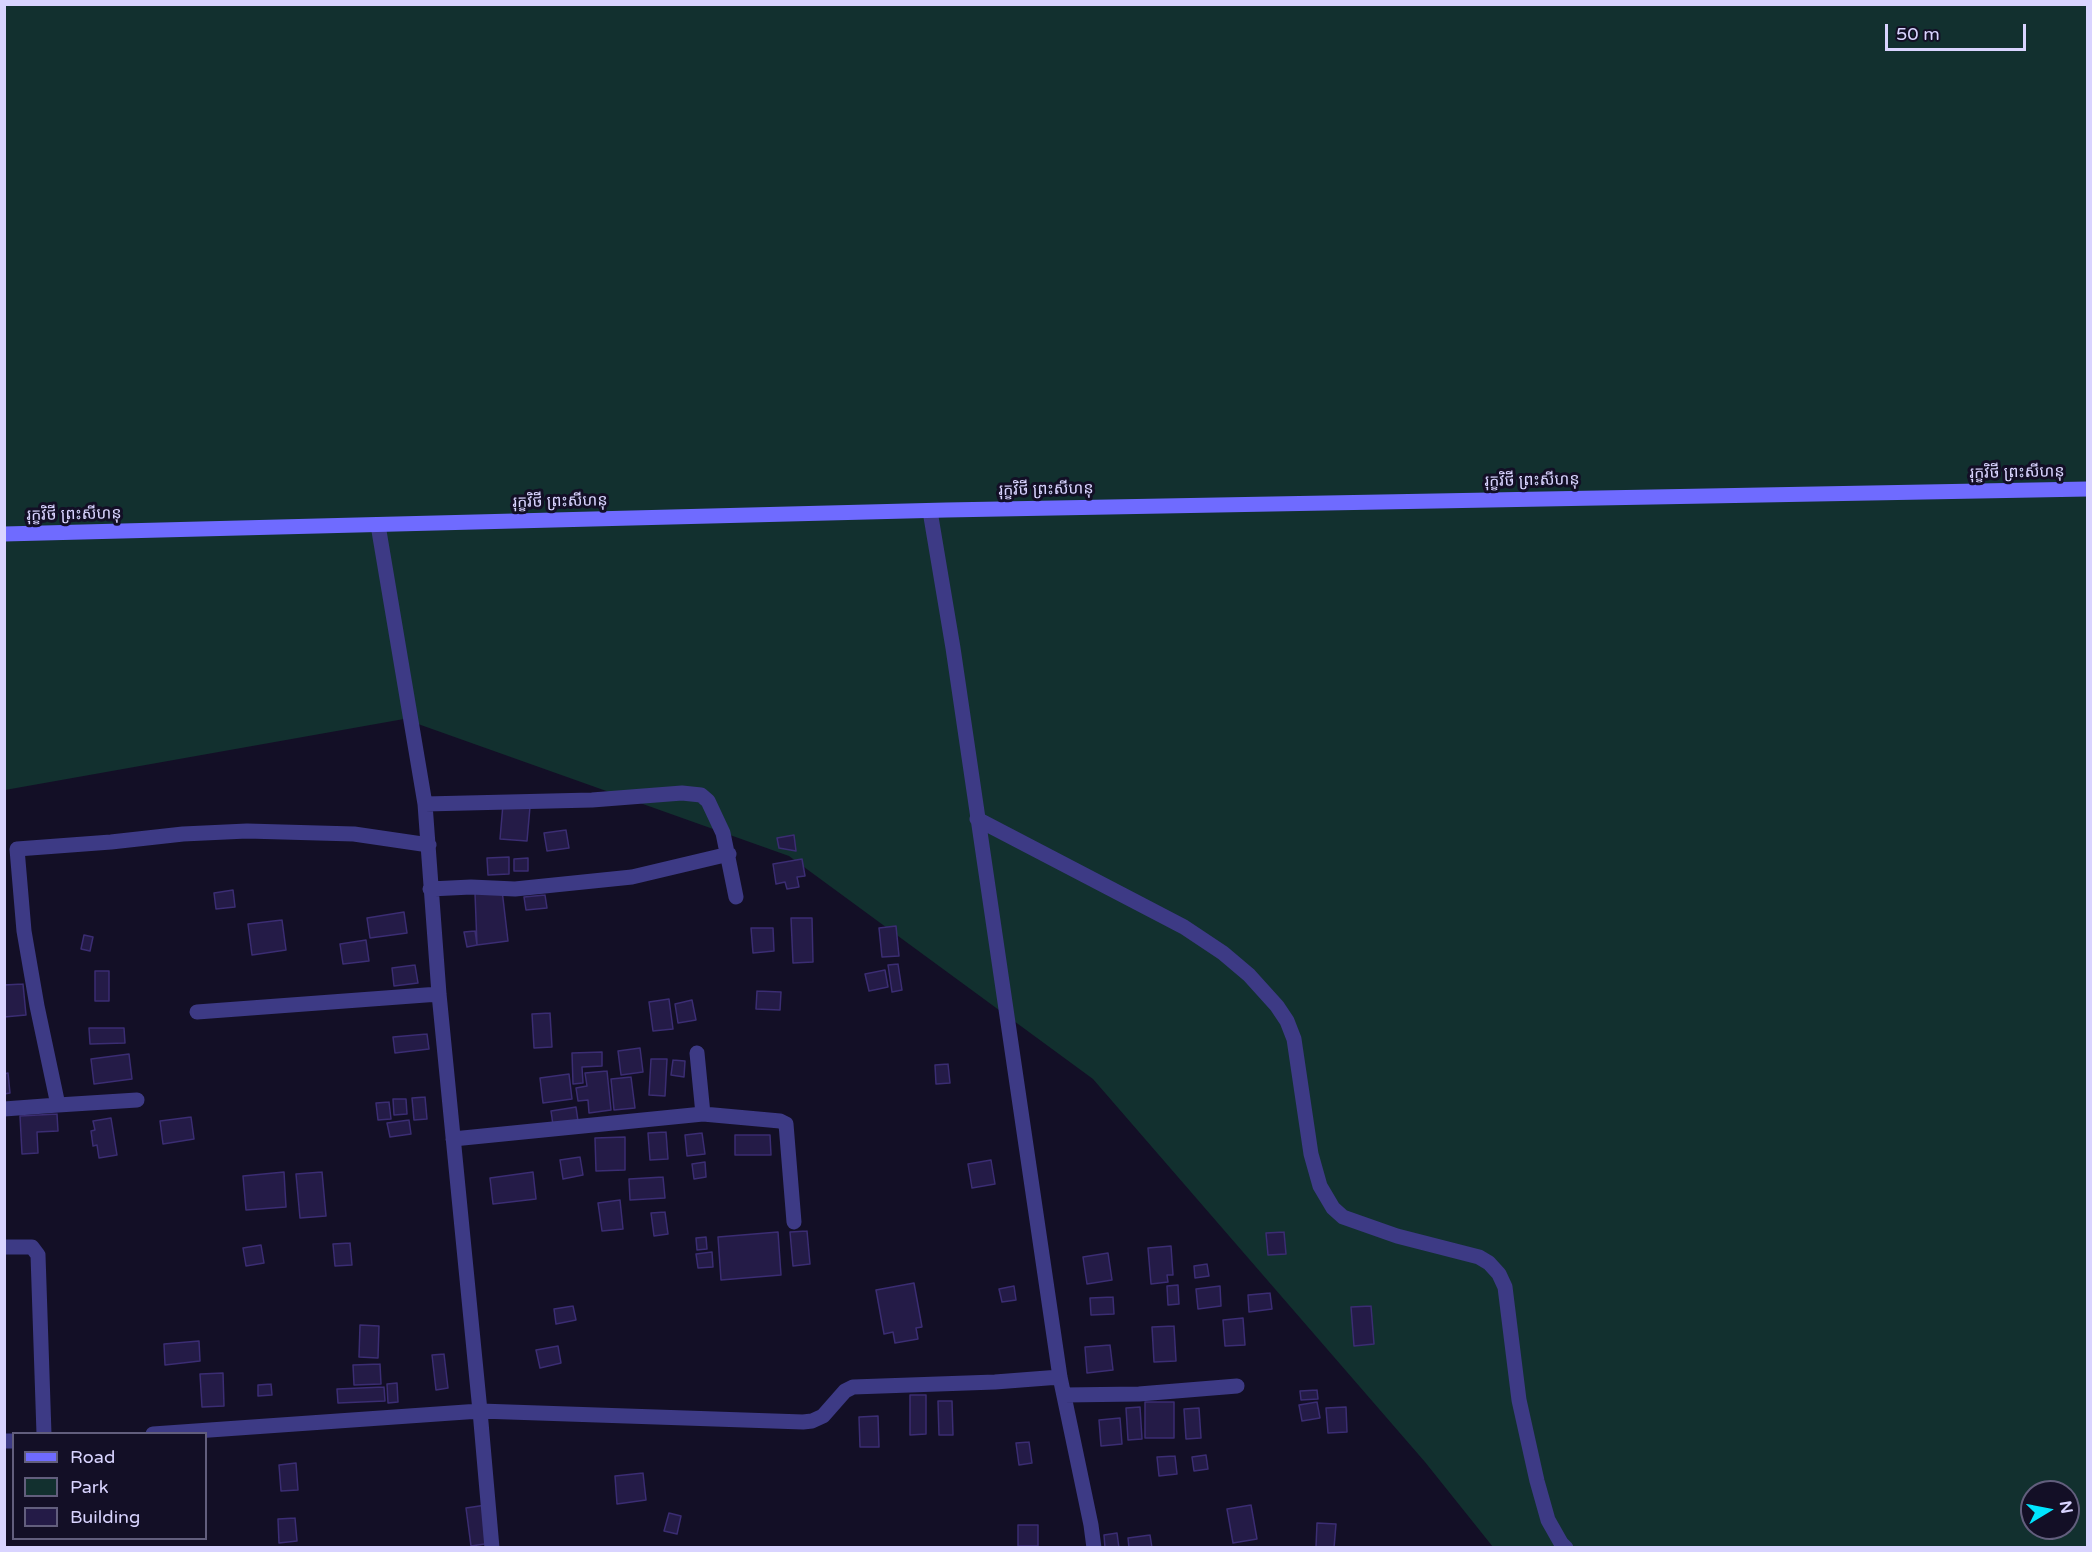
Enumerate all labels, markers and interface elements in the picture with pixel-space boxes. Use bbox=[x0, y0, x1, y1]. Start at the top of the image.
scale bar bbox=[1888, 12, 2029, 50]
text: 50 m bbox=[1896, 23, 1940, 45]
street label: រុក្ខវិថី ព្រះសីហនុ bbox=[1969, 463, 2065, 483]
street label: រុក្ខវិថី ព្រះសីហនុ bbox=[1484, 471, 1580, 491]
street label: រុក្ខវិថី ព្រះសីហនុ bbox=[998, 480, 1094, 500]
street label: រុក្ខវិថី ព្រះសីហនុ bbox=[512, 492, 608, 512]
street label: រុក្ខវិថី ព្រះសីហនុ bbox=[26, 505, 122, 525]
legend bbox=[12, 1432, 207, 1540]
text: Road bbox=[70, 1446, 115, 1468]
text: Park bbox=[70, 1476, 108, 1498]
north arrow bbox=[2020, 1480, 2080, 1540]
text: N bbox=[2055, 1499, 2077, 1515]
text: Building bbox=[70, 1506, 140, 1528]

